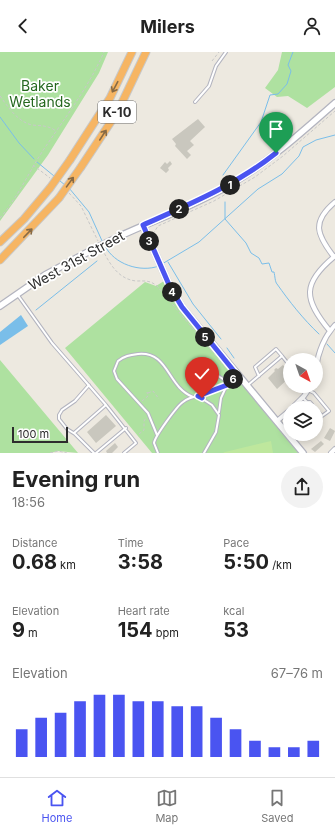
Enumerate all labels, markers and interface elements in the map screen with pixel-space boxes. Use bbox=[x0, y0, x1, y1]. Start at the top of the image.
icon: back bbox=[12, 15, 34, 37]
icon: person bbox=[301, 15, 323, 37]
text: Milers bbox=[140, 16, 195, 37]
park label: Baker Wetlands bbox=[9, 77, 71, 110]
one-way arrow bbox=[111, 81, 119, 93]
road number: K-10 bbox=[98, 101, 136, 123]
pin bbox=[259, 112, 293, 153]
icon: arrive bbox=[265, 118, 287, 140]
one-way arrow bbox=[99, 130, 107, 141]
pin: 1 bbox=[220, 175, 240, 195]
one-way arrow bbox=[66, 177, 74, 188]
text: 1 bbox=[228, 178, 232, 192]
pin: 2 bbox=[169, 199, 189, 219]
text: 2 bbox=[176, 202, 182, 216]
street label: West 31st Street bbox=[25, 226, 127, 293]
one-way arrow bbox=[23, 228, 32, 238]
pin: 3 bbox=[139, 231, 159, 251]
text: 3 bbox=[145, 234, 153, 248]
pin: 4 bbox=[162, 282, 182, 302]
text: 4 bbox=[168, 285, 176, 299]
pin: 5 bbox=[195, 327, 215, 347]
text: 5 bbox=[201, 330, 209, 344]
north arrow bbox=[283, 353, 323, 393]
map controls bbox=[283, 353, 323, 441]
pin bbox=[185, 357, 219, 398]
icon: check bbox=[191, 363, 213, 385]
pin: 6 bbox=[223, 369, 243, 389]
text: 6 bbox=[229, 372, 237, 386]
button: layers bbox=[283, 401, 323, 441]
scale bar bbox=[12, 425, 68, 444]
text: 100 m bbox=[18, 427, 49, 441]
text: Evening run bbox=[12, 466, 140, 492]
button: share bbox=[281, 466, 323, 508]
text: 18:56 bbox=[12, 494, 45, 510]
text: Distance bbox=[12, 536, 57, 550]
text: Time bbox=[118, 536, 143, 550]
text: Pace bbox=[223, 536, 249, 550]
text: 0.68 bbox=[12, 550, 57, 574]
text: 3:58 bbox=[118, 550, 163, 574]
text: 5:50 bbox=[223, 550, 269, 574]
text: km bbox=[57, 558, 76, 572]
text: /km bbox=[269, 558, 292, 572]
text: Elevation bbox=[12, 604, 59, 618]
text: Heart rate bbox=[118, 604, 170, 618]
text: kcal bbox=[223, 604, 244, 618]
text: 9 bbox=[12, 618, 25, 642]
text: 154 bbox=[118, 618, 153, 642]
text: 53 bbox=[223, 618, 249, 642]
text: m bbox=[25, 626, 38, 640]
text: bpm bbox=[153, 626, 179, 640]
text: Elevation bbox=[12, 665, 68, 681]
text: 67–76 m bbox=[271, 665, 323, 681]
tab: Home bbox=[42, 787, 72, 825]
tab: Map bbox=[155, 787, 178, 825]
tab: Saved bbox=[261, 787, 293, 825]

